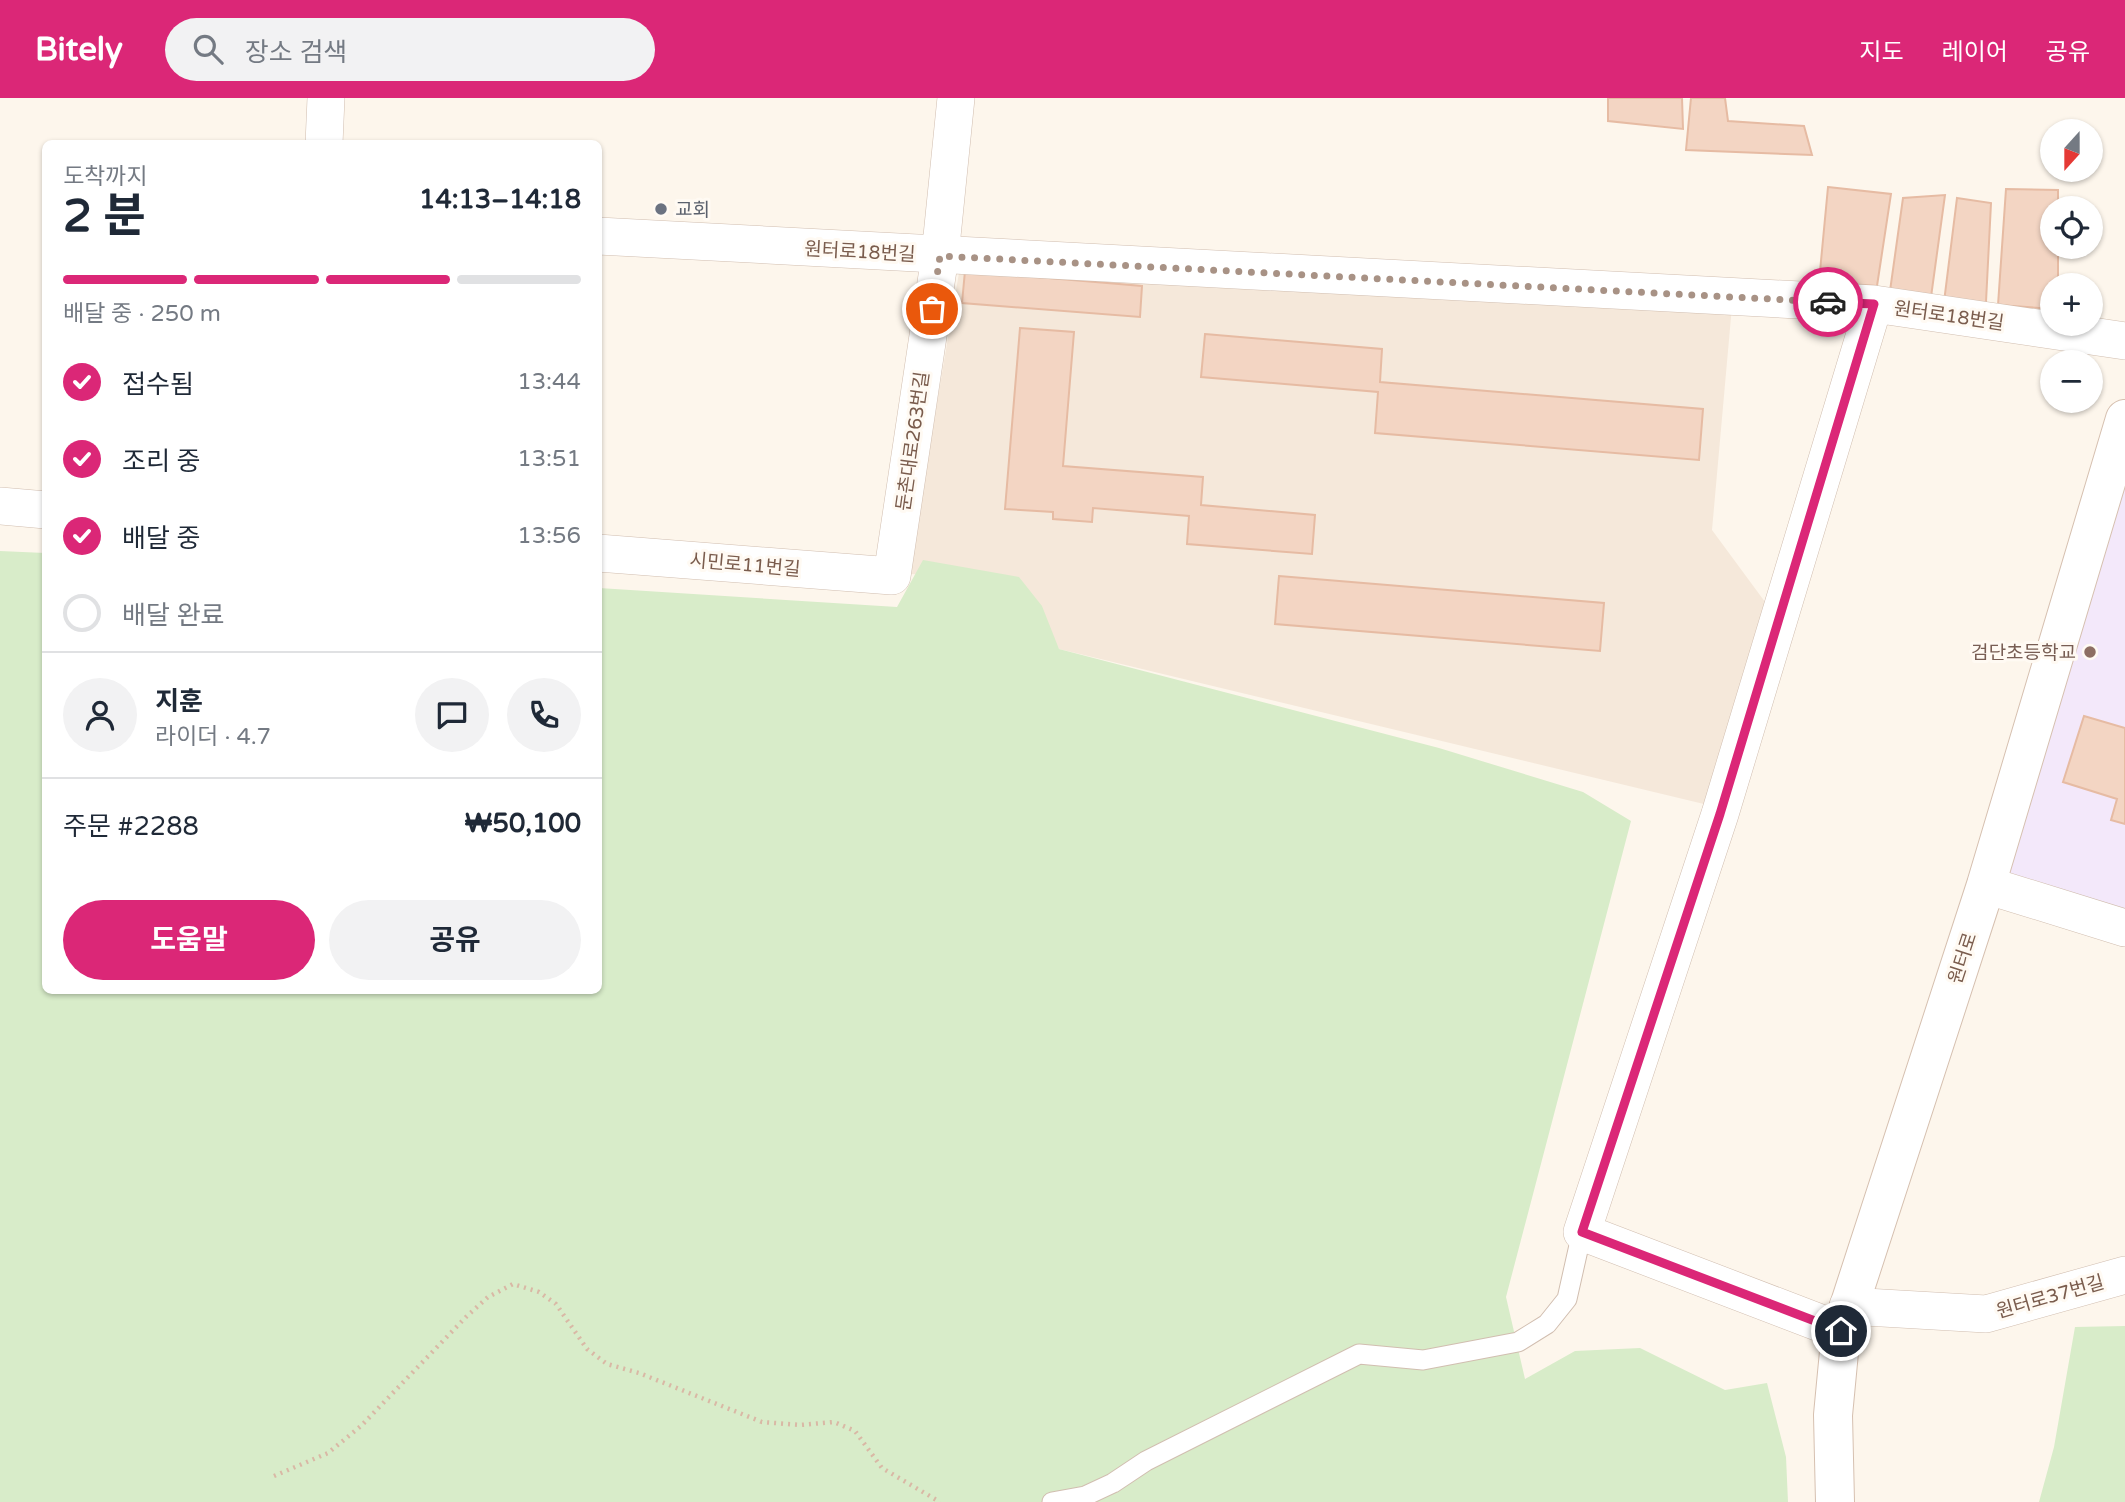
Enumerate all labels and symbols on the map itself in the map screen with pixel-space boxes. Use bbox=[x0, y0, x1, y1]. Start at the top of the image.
north arrow bbox=[2040, 119, 2104, 182]
place label: 교회 bbox=[675, 199, 710, 221]
marker: 교회 bbox=[653, 201, 669, 217]
street label: 원터로18번길 bbox=[804, 238, 916, 266]
courier bbox=[1793, 267, 1863, 337]
pin bbox=[902, 279, 962, 339]
street label: 원터로18번길 bbox=[1892, 297, 2005, 335]
street label: 둔촌대로263번길 bbox=[892, 370, 934, 512]
street label: 시민로11번길 bbox=[689, 549, 801, 581]
place label: 검단초등학교 bbox=[1971, 642, 2076, 664]
marker: 검단초등학교 bbox=[2082, 644, 2098, 660]
street label: 원터로 bbox=[1944, 930, 1982, 987]
street label: 원터로37번길 bbox=[1994, 1271, 2107, 1323]
pin bbox=[1811, 1301, 1871, 1361]

